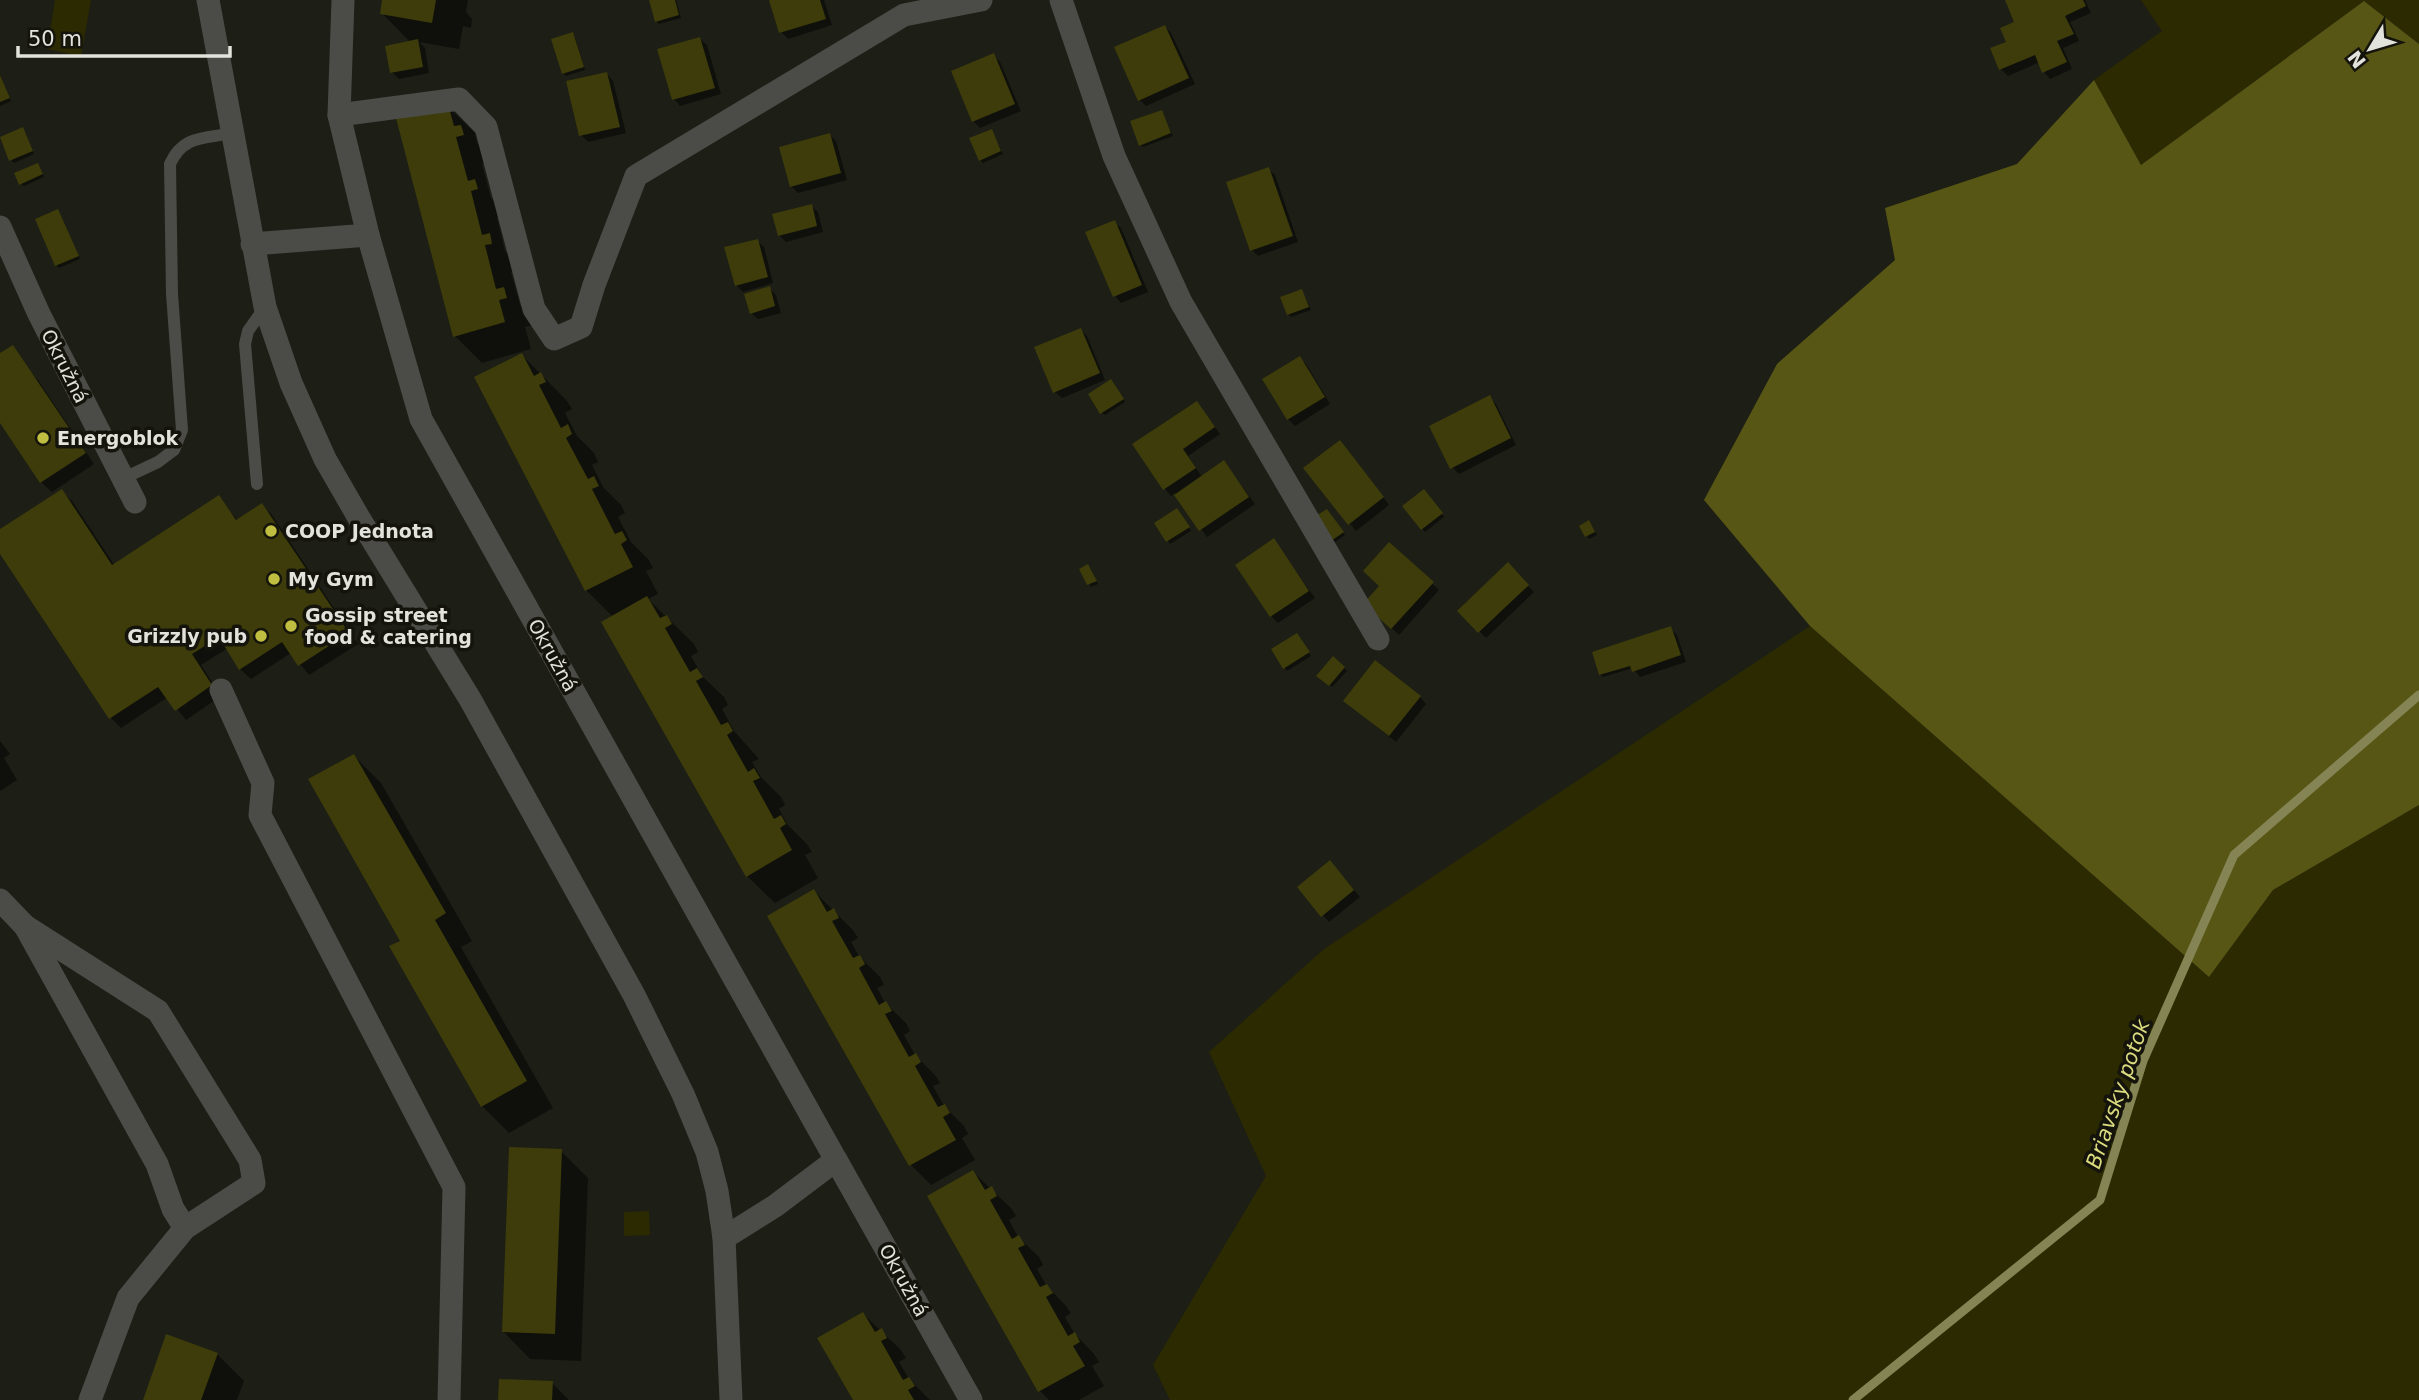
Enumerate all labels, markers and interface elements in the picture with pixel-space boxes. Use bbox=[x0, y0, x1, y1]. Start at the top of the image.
scale bar bbox=[18, 14, 229, 58]
north arrow bbox=[2335, 14, 2405, 84]
text: 50 m bbox=[28, 27, 82, 51]
text: N bbox=[2343, 46, 2370, 73]
street label: Okružná bbox=[37, 326, 93, 406]
place label: Energoblok bbox=[57, 427, 179, 449]
marker: Energoblok bbox=[35, 430, 51, 446]
place label: COOP Jednota bbox=[285, 520, 434, 542]
marker: COOP Jednota bbox=[263, 523, 279, 539]
place label: My Gym bbox=[288, 568, 374, 590]
marker: My Gym bbox=[266, 571, 282, 587]
place label: Gossip street food & catering bbox=[305, 604, 472, 648]
street label: Okružná bbox=[524, 615, 582, 695]
marker: Gossip street food & catering bbox=[283, 618, 299, 634]
place label: Grizzly pub bbox=[127, 625, 247, 647]
marker: Grizzly pub bbox=[253, 628, 269, 644]
water label: Briavsky potok bbox=[2081, 1016, 2155, 1172]
street label: Okružná bbox=[875, 1240, 933, 1320]

